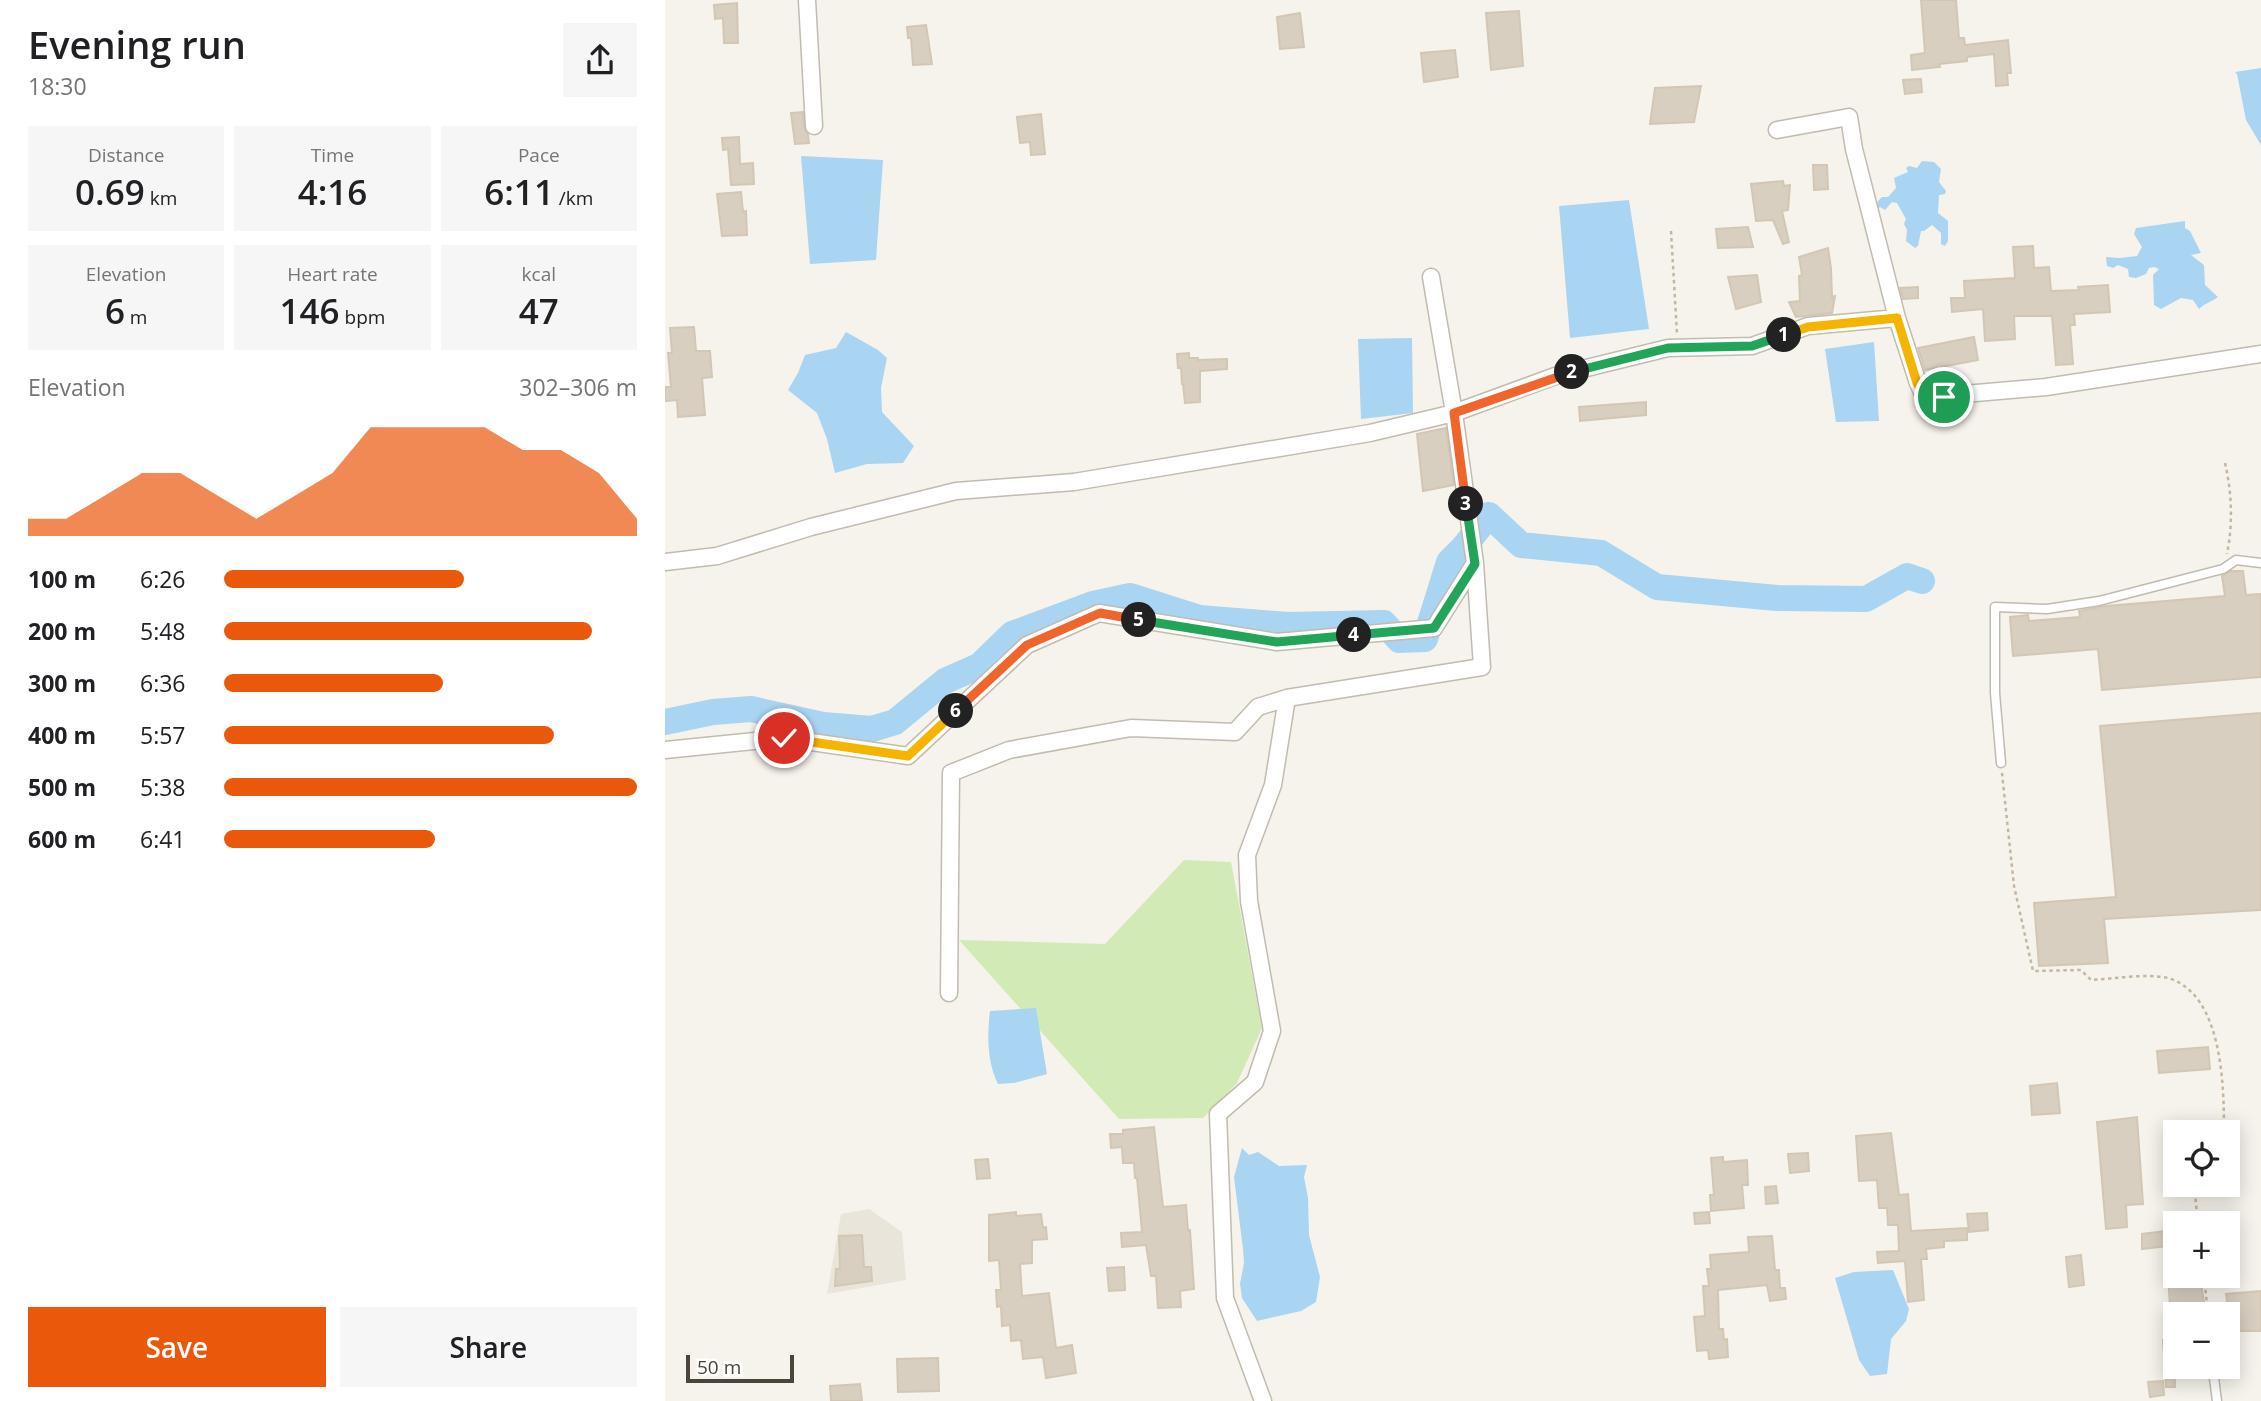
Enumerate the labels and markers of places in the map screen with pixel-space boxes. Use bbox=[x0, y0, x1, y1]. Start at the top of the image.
pin: 1 bbox=[1767, 318, 1801, 352]
pin: 2 bbox=[1555, 354, 1590, 390]
pin bbox=[1914, 367, 1974, 427]
pin: 3 bbox=[1449, 486, 1483, 522]
pin: 5 bbox=[1121, 602, 1156, 638]
pin: 4 bbox=[1337, 618, 1371, 652]
pin: 6 bbox=[939, 694, 973, 728]
pin bbox=[754, 708, 814, 768]

